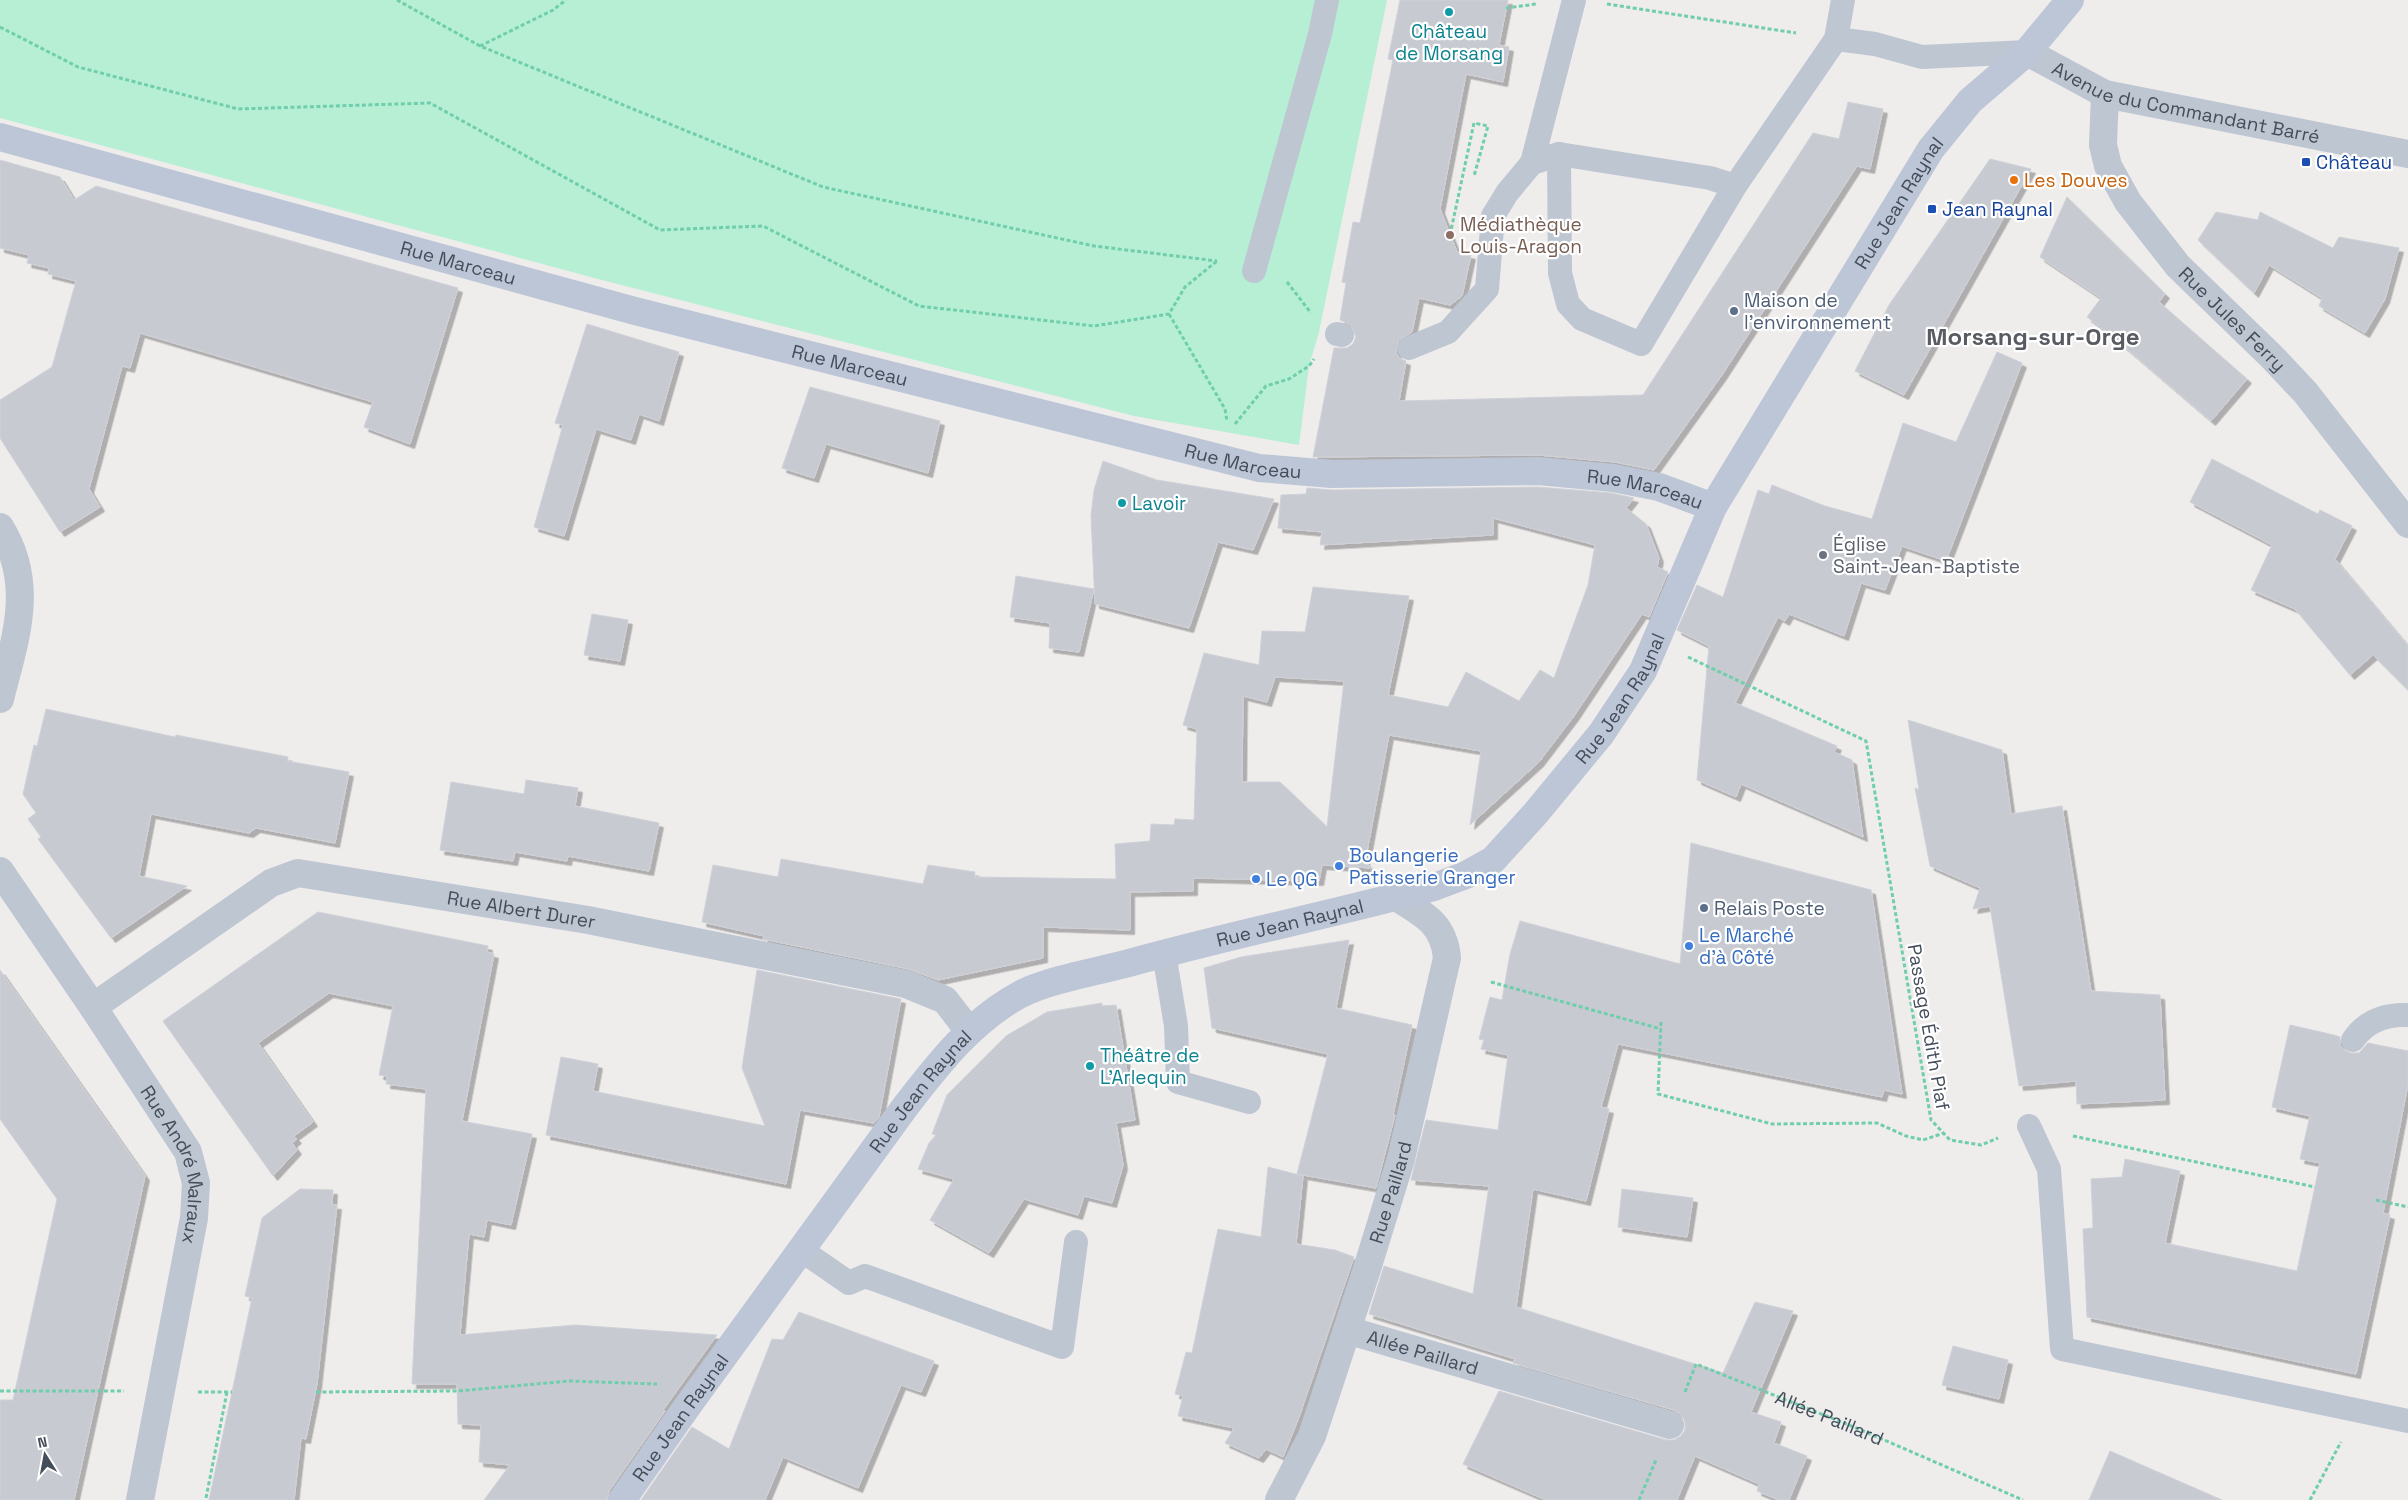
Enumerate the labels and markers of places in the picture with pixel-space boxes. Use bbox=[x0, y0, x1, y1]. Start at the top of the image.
marker: Château de Morsang bbox=[1443, 6, 1455, 18]
place label: Château de Morsang bbox=[1395, 19, 1503, 66]
place label: Château bbox=[2316, 150, 2392, 175]
marker: Château bbox=[2300, 156, 2312, 168]
place label: Les Douves bbox=[2024, 168, 2128, 193]
marker: Les Douves bbox=[2008, 174, 2020, 186]
place label: Jean Raynal bbox=[1942, 197, 2053, 222]
marker: Jean Raynal bbox=[1926, 203, 1938, 215]
place label: Médiathèque Louis-Aragon bbox=[1460, 212, 1582, 259]
marker: Médiathèque Louis-Aragon bbox=[1444, 229, 1456, 241]
place label: Maison de l'environnement bbox=[1744, 288, 1891, 335]
marker: Maison de l'environnement bbox=[1728, 305, 1740, 317]
place label: Lavoir bbox=[1132, 491, 1186, 516]
marker: Lavoir bbox=[1116, 497, 1128, 509]
place label: Église Saint-Jean-Baptiste bbox=[1833, 532, 2020, 579]
marker: Église Saint-Jean-Baptiste bbox=[1817, 549, 1829, 561]
place label: Boulangerie Patisserie Granger bbox=[1349, 843, 1516, 890]
marker: Boulangerie Patisserie Granger bbox=[1333, 860, 1345, 872]
place label: Le QG bbox=[1266, 867, 1318, 892]
marker: Le QG bbox=[1250, 873, 1262, 885]
place label: Relais Poste bbox=[1714, 896, 1825, 921]
marker: Relais Poste bbox=[1698, 902, 1710, 914]
place label: Le Marché d'à Côté bbox=[1699, 923, 1794, 970]
marker: Le Marché d'à Côté bbox=[1683, 940, 1695, 952]
place label: Théâtre de L'Arlequin bbox=[1100, 1043, 1200, 1090]
marker: Théâtre de L'Arlequin bbox=[1084, 1060, 1096, 1072]

